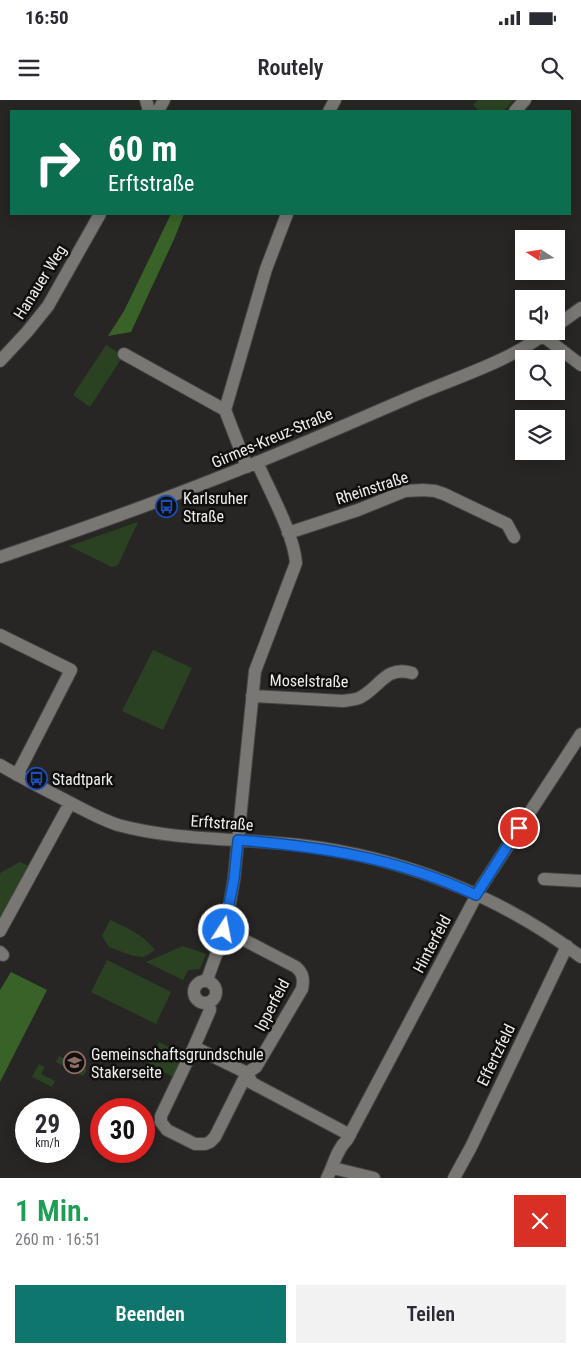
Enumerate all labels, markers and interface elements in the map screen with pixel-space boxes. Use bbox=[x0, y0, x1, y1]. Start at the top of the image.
text: 16:50 bbox=[25, 6, 69, 29]
icon: menu bbox=[15, 54, 43, 82]
icon: search bbox=[538, 54, 566, 82]
text: Routely bbox=[257, 55, 324, 80]
text: 60 m bbox=[108, 129, 177, 170]
icon: right bbox=[25, 130, 90, 195]
text: Erftstraße bbox=[108, 171, 194, 196]
north arrow bbox=[515, 230, 565, 280]
map controls bbox=[515, 230, 565, 460]
street label: Hanauer Weg bbox=[10, 241, 70, 323]
button: sound bbox=[515, 290, 565, 340]
button: search bbox=[515, 350, 565, 400]
street label: Girmes-Kreuz-Straße bbox=[209, 404, 335, 472]
button: layers bbox=[515, 410, 565, 460]
street label: Rheinstraße bbox=[333, 467, 411, 509]
place label: Karlsruher Straße bbox=[183, 489, 248, 526]
bus stop icon: Karlsruher Straße bbox=[155, 495, 179, 519]
street label: Moselstraße bbox=[269, 671, 349, 691]
bus stop icon: Stadtpark bbox=[24, 767, 48, 791]
place label: Stadtpark bbox=[52, 770, 114, 789]
pin bbox=[498, 807, 540, 849]
street label: Erftstraße bbox=[190, 811, 254, 835]
icon: arrive bbox=[505, 814, 533, 842]
position arrow bbox=[197, 903, 249, 955]
street label: Hinterfeld bbox=[409, 912, 455, 976]
street label: Ipperfeld bbox=[250, 976, 294, 1034]
street label: Effertzfeld bbox=[473, 1021, 519, 1089]
place label: Gemeinschaftsgrundschule Stakerseite bbox=[91, 1045, 264, 1082]
school or university icon: Gemeinschaftsgrundschule Stakerseite bbox=[63, 1051, 87, 1075]
speed limit sign: 30 bbox=[90, 1098, 155, 1163]
text: 29 bbox=[35, 1110, 60, 1139]
text: km/h bbox=[35, 1136, 60, 1150]
text: 1 Min. bbox=[15, 1193, 90, 1228]
button: close bbox=[514, 1195, 566, 1247]
text: 260 m · 16:51 bbox=[15, 1230, 101, 1249]
button: Beenden bbox=[15, 1285, 286, 1343]
button: Teilen bbox=[296, 1285, 566, 1343]

